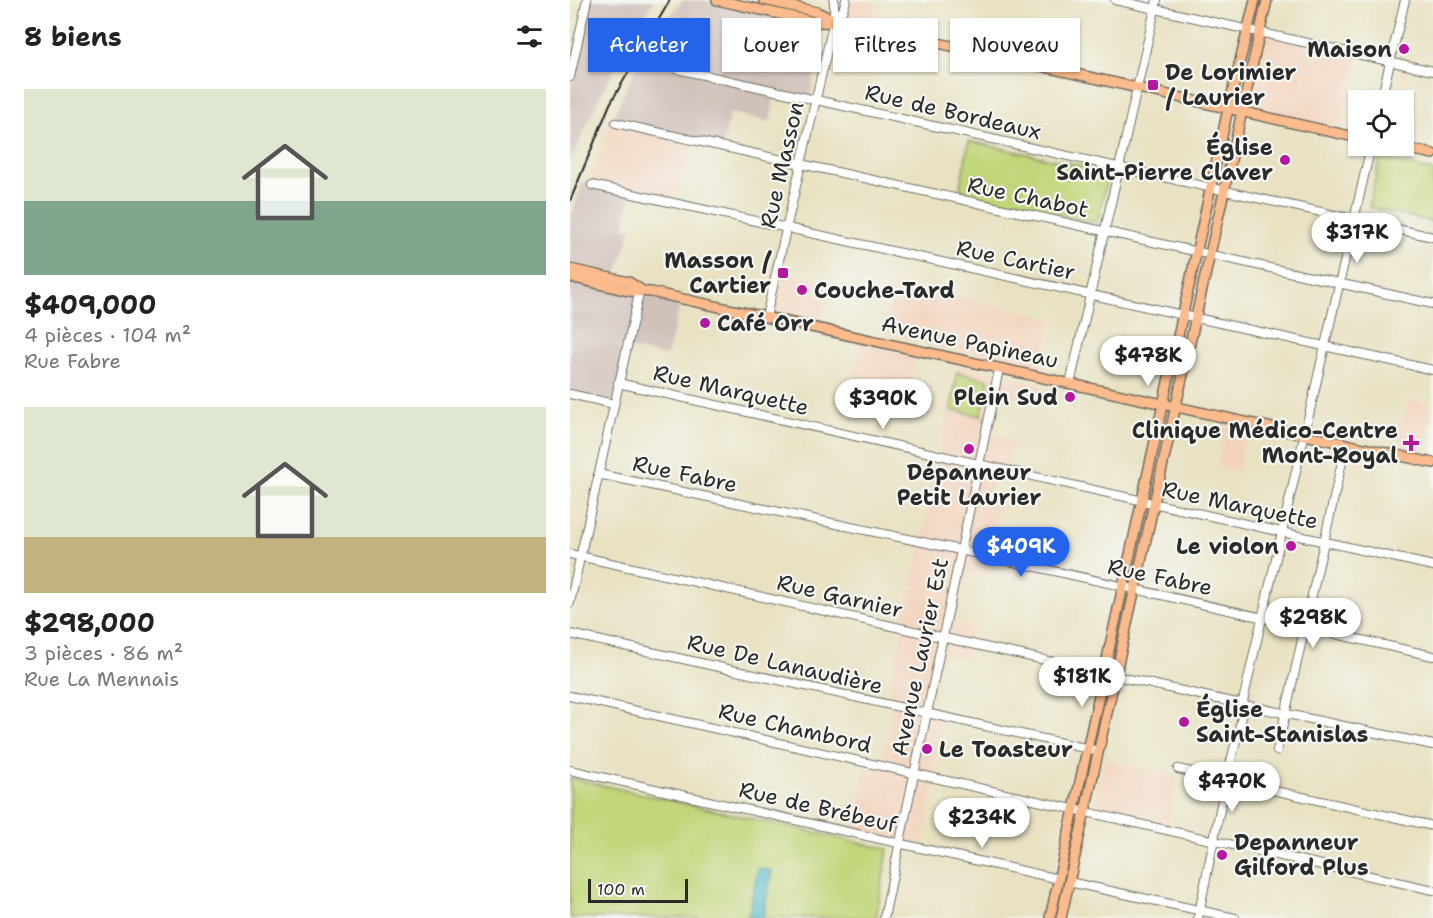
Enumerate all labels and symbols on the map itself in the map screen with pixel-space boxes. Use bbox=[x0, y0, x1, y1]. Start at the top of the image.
place label: Maison bbox=[1307, 35, 1392, 64]
marker: Maison bbox=[1397, 42, 1411, 56]
place label: De Lorimier / Laurier bbox=[1165, 58, 1297, 112]
street label: Rue de Bordeaux bbox=[862, 78, 1044, 146]
marker: De Lorimier / Laurier bbox=[1146, 78, 1160, 92]
street label: Rue Masson bbox=[753, 99, 811, 231]
place label: Église Saint-Pierre Claver bbox=[1056, 131, 1273, 187]
marker: Église Saint-Pierre Claver bbox=[1278, 153, 1292, 167]
street label: Rue Chabot bbox=[965, 170, 1091, 224]
pin: $317K bbox=[1315, 213, 1399, 264]
street label: Rue Cartier bbox=[954, 233, 1078, 287]
place label: Masson / Cartier bbox=[664, 246, 773, 300]
marker: Masson / Cartier bbox=[776, 266, 790, 280]
place label: Couche-Tard bbox=[814, 276, 955, 305]
marker: Couche-Tard bbox=[795, 283, 809, 297]
place label: Café Orr bbox=[717, 309, 814, 338]
street label: Avenue Papineau bbox=[879, 309, 1061, 375]
marker: Café Orr bbox=[698, 316, 712, 330]
pin: $478K bbox=[1106, 336, 1190, 387]
street label: Rue Marquette bbox=[650, 358, 812, 422]
pin: $390K bbox=[841, 379, 925, 430]
place label: Plein Sud bbox=[954, 383, 1058, 412]
marker: Plein Sud bbox=[1063, 390, 1077, 404]
place label: Clinique Médico-Centre Mont-Royal bbox=[1132, 416, 1398, 470]
marker: Clinique Médico-Centre Mont-Royal bbox=[1402, 434, 1420, 452]
marker: Dépanneur Petit Laurier bbox=[962, 442, 976, 456]
street label: Rue Fabre bbox=[630, 449, 740, 499]
place label: Dépanneur Petit Laurier bbox=[897, 458, 1041, 512]
street label: Rue Marquette bbox=[1159, 474, 1321, 536]
pin: $409K bbox=[979, 527, 1063, 578]
place label: Le violon bbox=[1176, 532, 1279, 561]
marker: Le violon bbox=[1284, 539, 1298, 553]
street label: Rue Fabre bbox=[1105, 552, 1215, 602]
street label: Avenue Laurier Est bbox=[885, 555, 955, 759]
street label: Rue Garnier bbox=[774, 567, 906, 625]
pin: $298K bbox=[1271, 598, 1355, 649]
street label: Rue De Lanaudière bbox=[684, 627, 886, 701]
pin: $181K bbox=[1040, 657, 1124, 708]
place label: Église Saint-Stanislas bbox=[1196, 693, 1368, 749]
street label: Rue Chambord bbox=[716, 696, 874, 760]
marker: Église Saint-Stanislas bbox=[1177, 715, 1191, 729]
place label: Le Toasteur bbox=[939, 735, 1073, 764]
marker: Le Toasteur bbox=[920, 742, 934, 756]
pin: $470K bbox=[1190, 762, 1274, 813]
street label: Rue de Brébeuf bbox=[736, 775, 901, 839]
pin: $234K bbox=[940, 798, 1024, 849]
place label: Depanneur Gilford Plus bbox=[1234, 828, 1369, 882]
marker: Depanneur Gilford Plus bbox=[1215, 848, 1229, 862]
scale bar bbox=[588, 876, 688, 904]

